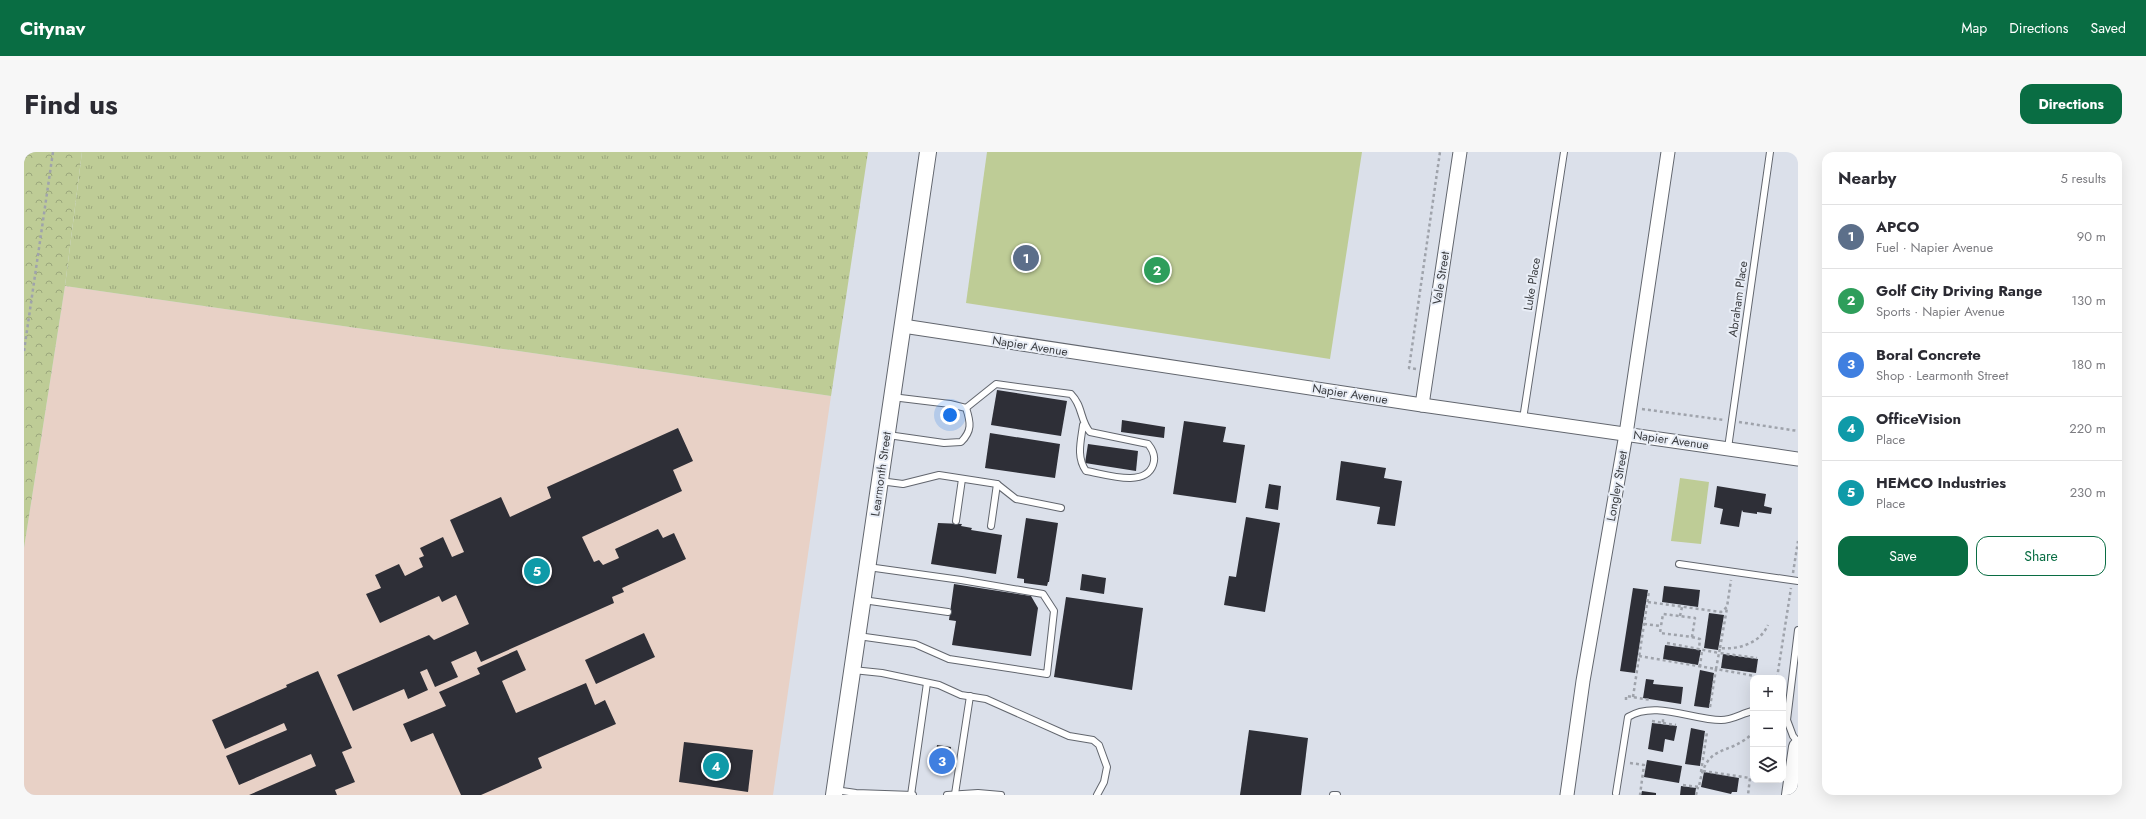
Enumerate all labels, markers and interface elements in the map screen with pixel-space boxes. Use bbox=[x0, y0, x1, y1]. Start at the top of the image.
text: Citynav bbox=[20, 15, 86, 42]
text: Map bbox=[1961, 18, 1987, 38]
text: Directions bbox=[2009, 18, 2069, 38]
text: Saved bbox=[2091, 18, 2126, 38]
text: Find us bbox=[24, 84, 118, 125]
button: Directions bbox=[2020, 84, 2122, 124]
text: Nearby bbox=[1838, 166, 1896, 190]
text: 5 results bbox=[2060, 169, 2106, 188]
text: APCO bbox=[1876, 216, 1919, 238]
text: 1 bbox=[1848, 227, 1854, 246]
text: 90 m bbox=[2077, 227, 2106, 246]
text: Fuel · Napier Avenue bbox=[1876, 238, 1993, 257]
pin: 1 bbox=[1013, 243, 1039, 273]
street label: Vale Street bbox=[1428, 250, 1454, 306]
pin: 2 bbox=[1144, 255, 1170, 285]
street label: Luke Place bbox=[1519, 256, 1545, 312]
street label: Abraham Place bbox=[1724, 260, 1752, 338]
text: Golf City Driving Range bbox=[1876, 280, 2042, 302]
text: 2 bbox=[1847, 291, 1855, 310]
text: 130 m bbox=[2071, 291, 2106, 310]
text: Sports · Napier Avenue bbox=[1876, 302, 2005, 321]
street label: Napier Avenue bbox=[991, 331, 1069, 361]
text: Boral Concrete bbox=[1876, 344, 1981, 366]
text: 3 bbox=[1847, 355, 1855, 374]
text: 180 m bbox=[2071, 355, 2106, 374]
text: Shop · Learmonth Street bbox=[1876, 366, 2008, 385]
street label: Napier Avenue bbox=[1311, 379, 1389, 409]
your location bbox=[940, 405, 960, 425]
text: OfficeVision bbox=[1876, 408, 1961, 430]
text: 4 bbox=[1846, 419, 1856, 438]
text: 220 m bbox=[2069, 419, 2106, 438]
street label: Napier Avenue bbox=[1632, 426, 1710, 454]
street label: Learmonth Street bbox=[866, 430, 896, 517]
text: Place bbox=[1876, 430, 1905, 449]
street label: Longley Street bbox=[1602, 449, 1632, 523]
text: HEMCO Industries bbox=[1876, 472, 2006, 494]
text: 5 bbox=[1847, 483, 1855, 502]
text: 230 m bbox=[2070, 483, 2106, 502]
text: Place bbox=[1876, 494, 1905, 513]
button: Save bbox=[1838, 536, 1968, 576]
button: Share bbox=[1976, 536, 2106, 576]
pin: 5 bbox=[524, 556, 550, 586]
map controls bbox=[1750, 675, 1786, 783]
button: + bbox=[1750, 675, 1786, 711]
button: − bbox=[1750, 711, 1786, 747]
pin: 3 bbox=[929, 746, 955, 776]
button: layers bbox=[1750, 747, 1786, 783]
pin: 4 bbox=[703, 751, 729, 781]

